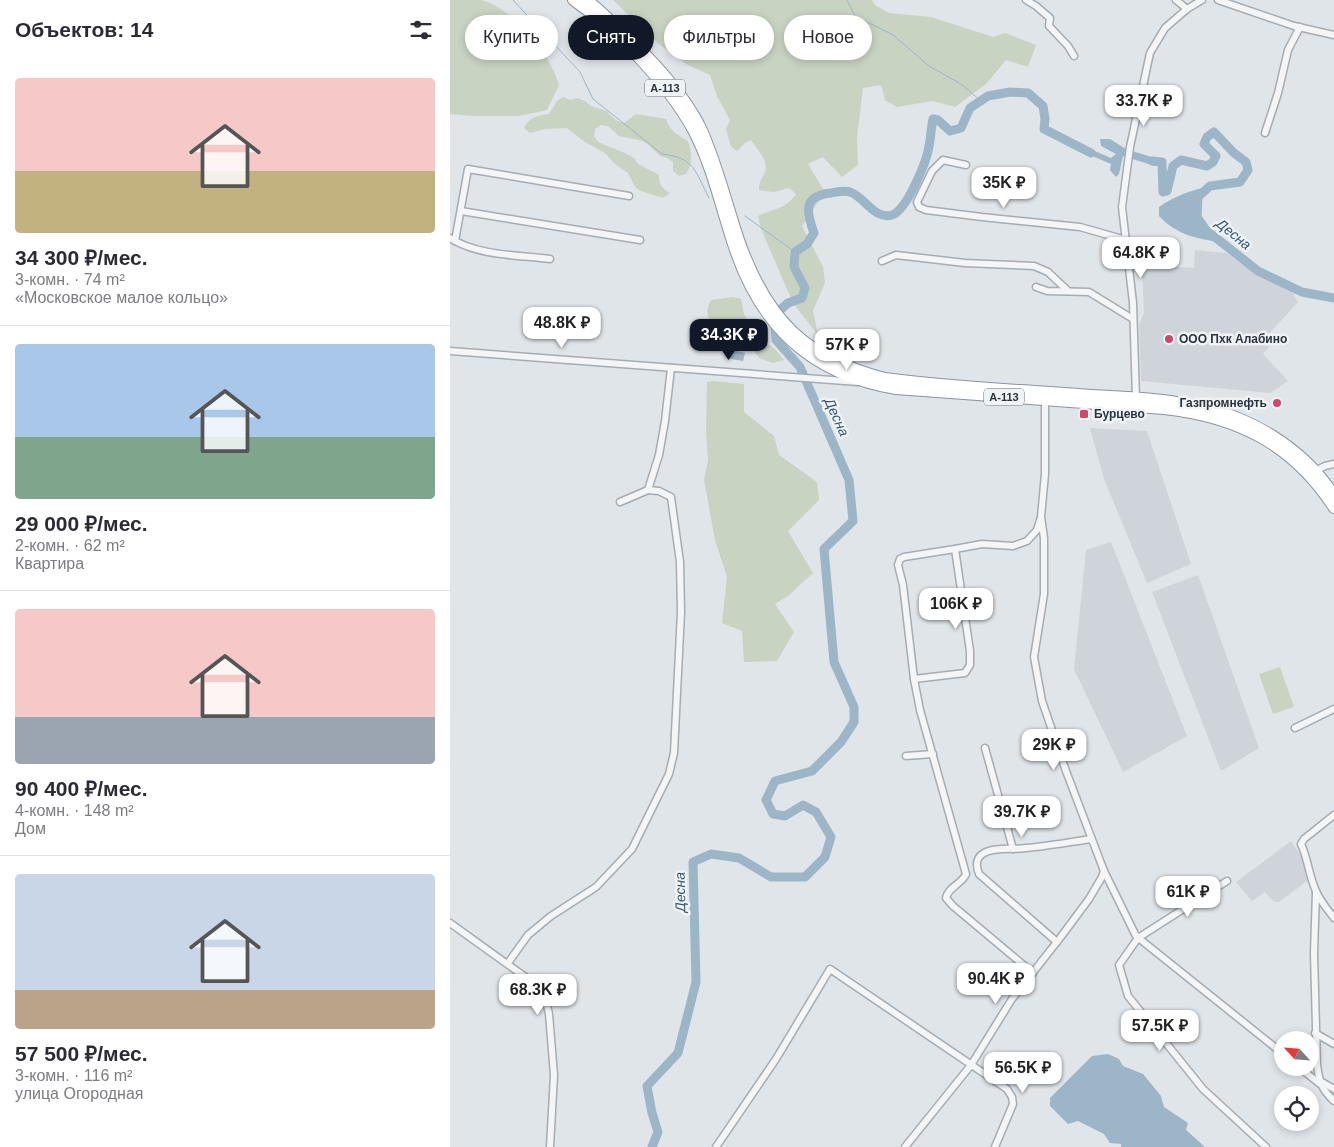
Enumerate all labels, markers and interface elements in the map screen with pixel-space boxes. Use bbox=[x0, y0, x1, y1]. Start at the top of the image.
chip: Купить bbox=[465, 15, 558, 60]
chip: Снять bbox=[568, 15, 654, 60]
chip: Фильтры bbox=[664, 15, 774, 60]
chip: Новое bbox=[784, 15, 872, 60]
icon: filters bbox=[407, 16, 435, 44]
text: Объектов: 14 bbox=[15, 18, 153, 41]
road number: А-113 bbox=[645, 80, 685, 96]
pin: 33.7K ₽ bbox=[1098, 84, 1190, 127]
text: 33.7K ₽ bbox=[1116, 92, 1172, 109]
icon: home bbox=[180, 111, 270, 201]
pin: 35K ₽ bbox=[969, 166, 1039, 209]
text: 35K ₽ bbox=[982, 174, 1026, 191]
water label: Десна bbox=[1212, 214, 1255, 253]
pin: 64.8K ₽ bbox=[1095, 236, 1187, 279]
text: 64.8K ₽ bbox=[1113, 244, 1169, 261]
text: 34 300 ₽/мес. bbox=[15, 246, 148, 269]
text: 3-комн. · 74 m² bbox=[15, 271, 125, 288]
text: «Московское малое кольцо» bbox=[15, 289, 228, 306]
pin: 48.8K ₽ bbox=[516, 306, 608, 349]
text: 48.8K ₽ bbox=[534, 314, 590, 331]
pin: 34.3K ₽ bbox=[683, 318, 775, 361]
text: 34.3K ₽ bbox=[701, 326, 757, 343]
pin: 57K ₽ bbox=[812, 328, 882, 371]
place label: ООО Пхк Алабино bbox=[1179, 332, 1287, 346]
marker: ООО Пхк Алабино bbox=[1163, 333, 1175, 345]
text: 57K ₽ bbox=[825, 336, 869, 353]
icon: home bbox=[180, 376, 270, 466]
road number: А-113 bbox=[984, 388, 1024, 406]
water label: Десна bbox=[821, 394, 853, 439]
place label: Газпромнефть bbox=[1179, 396, 1267, 410]
marker: Газпромнефть bbox=[1271, 397, 1283, 409]
place label: Бурцево bbox=[1094, 407, 1145, 421]
marker: Бурцево bbox=[1078, 408, 1090, 420]
text: 29 000 ₽/мес. bbox=[15, 512, 148, 535]
text: 2-комн. · 62 m² bbox=[15, 537, 125, 554]
text: Квартира bbox=[15, 555, 84, 572]
pin: 106K ₽ bbox=[915, 588, 997, 630]
text: 106K ₽ bbox=[930, 595, 982, 612]
icon: home bbox=[180, 641, 270, 731]
pin: 29K ₽ bbox=[1019, 728, 1089, 771]
text: 29K ₽ bbox=[1032, 736, 1076, 753]
text: 90 400 ₽/мес. bbox=[15, 777, 148, 800]
pin: 39.7K ₽ bbox=[976, 796, 1068, 838]
text: 4-комн. · 148 m² bbox=[15, 802, 134, 819]
text: 39.7K ₽ bbox=[994, 803, 1050, 820]
text: Дом bbox=[15, 820, 46, 837]
water label: Десна bbox=[672, 872, 688, 914]
pin: 61K ₽ bbox=[1153, 876, 1223, 918]
text: 61K ₽ bbox=[1166, 883, 1210, 900]
icon: home bbox=[180, 906, 270, 996]
pin: 90.4K ₽ bbox=[950, 962, 1042, 1005]
text: 90.4K ₽ bbox=[968, 970, 1024, 987]
pin: 68.3K ₽ bbox=[492, 974, 584, 1016]
text: 68.3K ₽ bbox=[510, 981, 566, 998]
pin: 57.5K ₽ bbox=[1114, 1010, 1206, 1052]
text: 57.5K ₽ bbox=[1132, 1017, 1188, 1034]
north arrow bbox=[1274, 1031, 1319, 1076]
map controls bbox=[1274, 1031, 1319, 1131]
text: 57 500 ₽/мес. bbox=[15, 1042, 148, 1065]
pin: 56.5K ₽ bbox=[977, 1052, 1069, 1094]
text: 56.5K ₽ bbox=[995, 1059, 1051, 1076]
text: 3-комн. · 116 m² bbox=[15, 1067, 132, 1084]
text: улица Огородная bbox=[15, 1085, 143, 1102]
button: locate bbox=[1274, 1086, 1319, 1131]

